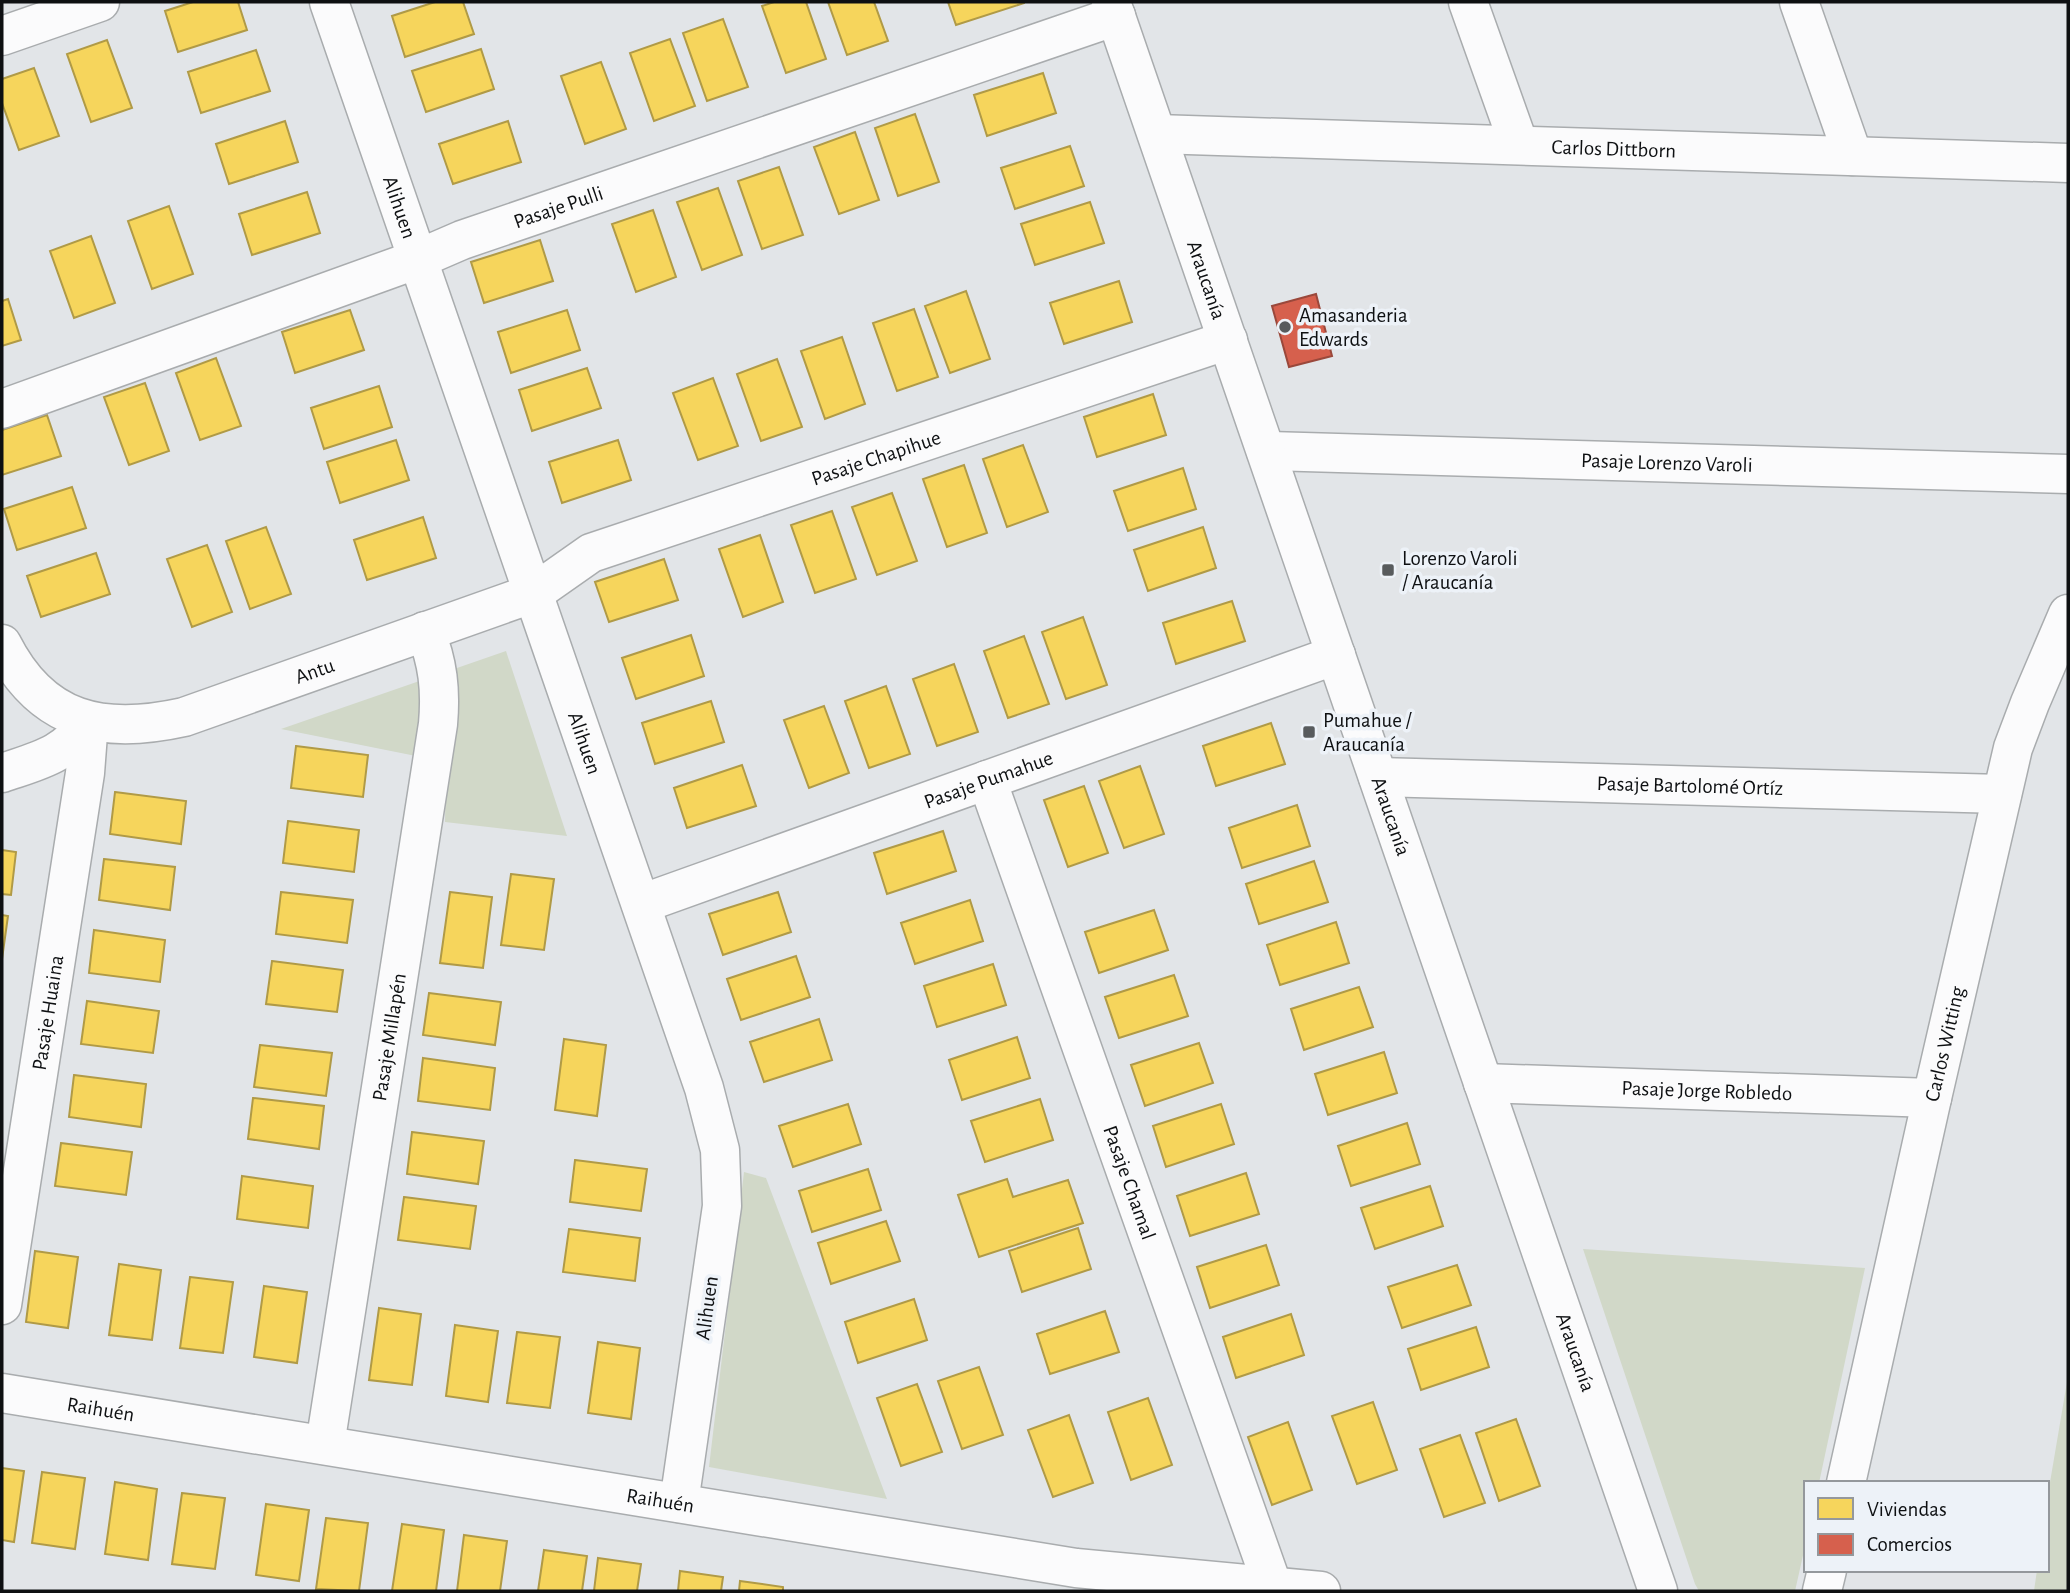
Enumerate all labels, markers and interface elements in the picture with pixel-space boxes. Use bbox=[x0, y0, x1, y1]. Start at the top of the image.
street label: Carlos Dittborn bbox=[1551, 136, 1676, 161]
street label: Alihuen bbox=[379, 173, 420, 241]
street label: Pasaje Pulli bbox=[511, 182, 606, 232]
street label: Araucanía bbox=[1183, 238, 1230, 322]
place label: Amasanderia Edwards bbox=[1299, 305, 1408, 350]
marker: Amasanderia Edwards bbox=[1277, 319, 1293, 335]
street label: Pasaje Chapihue bbox=[809, 426, 943, 489]
street label: Pasaje Lorenzo Varoli bbox=[1581, 450, 1753, 475]
place label: Lorenzo Varoli / Araucanía bbox=[1402, 548, 1518, 593]
marker: Lorenzo Varoli / Araucanía bbox=[1380, 562, 1396, 578]
street label: Antu bbox=[292, 654, 337, 687]
street label: Alihuen bbox=[564, 709, 605, 777]
place label: Pumahue / Araucanía bbox=[1323, 710, 1412, 755]
marker: Pumahue / Araucanía bbox=[1301, 724, 1317, 740]
street label: Pasaje Pumahue bbox=[921, 747, 1056, 812]
street label: Pasaje Bartolomé Ortíz bbox=[1596, 772, 1783, 799]
street label: Araucanía bbox=[1368, 774, 1415, 859]
street label: Pasaje Huaina bbox=[28, 953, 67, 1072]
street label: Pasaje Millapén bbox=[369, 971, 409, 1102]
street label: Carlos Witting bbox=[1921, 984, 1968, 1103]
street label: Pasaje Jorge Robledo bbox=[1621, 1077, 1793, 1104]
street label: Pasaje Chamal bbox=[1100, 1123, 1159, 1242]
street label: Alihuen bbox=[692, 1275, 722, 1341]
street label: Araucanía bbox=[1553, 1310, 1599, 1395]
street label: Raihuén bbox=[65, 1393, 136, 1425]
legend bbox=[1804, 1481, 2049, 1572]
street label: Raihuén bbox=[625, 1484, 696, 1516]
text: Viviendas bbox=[1867, 1499, 1947, 1520]
text: Comercios bbox=[1867, 1534, 1952, 1555]

